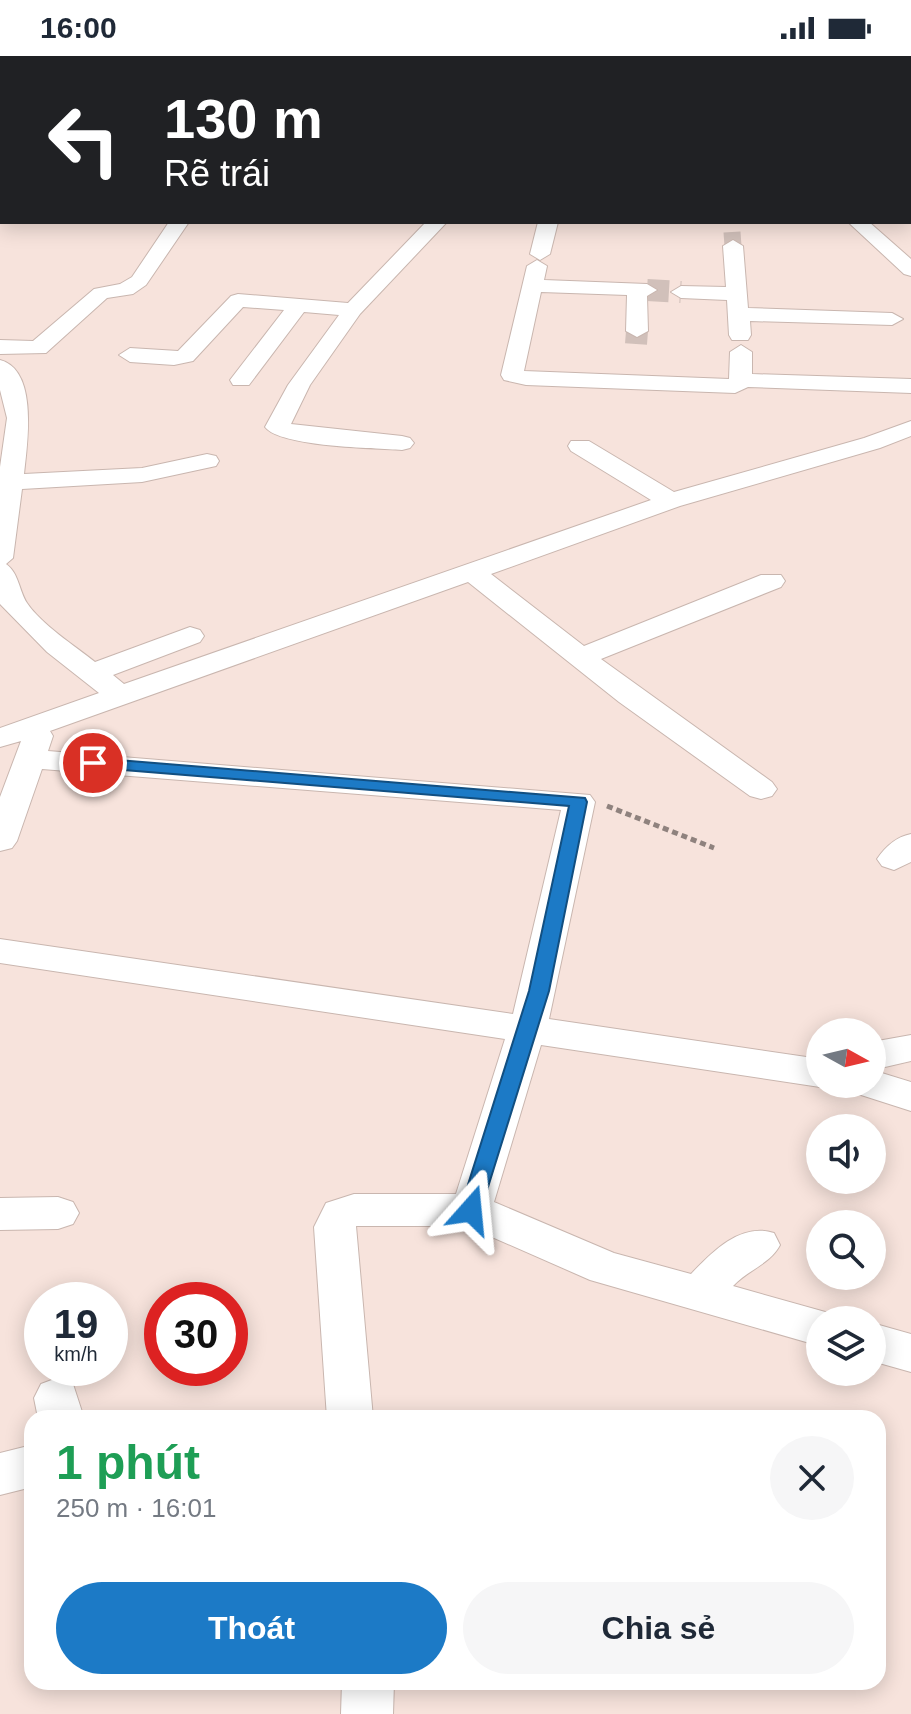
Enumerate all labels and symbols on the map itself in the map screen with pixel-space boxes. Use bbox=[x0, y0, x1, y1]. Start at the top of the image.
pin bbox=[59, 729, 127, 797]
north arrow bbox=[806, 1018, 886, 1098]
position arrow bbox=[429, 1168, 513, 1252]
speed limit sign: 30 bbox=[144, 1282, 248, 1386]

